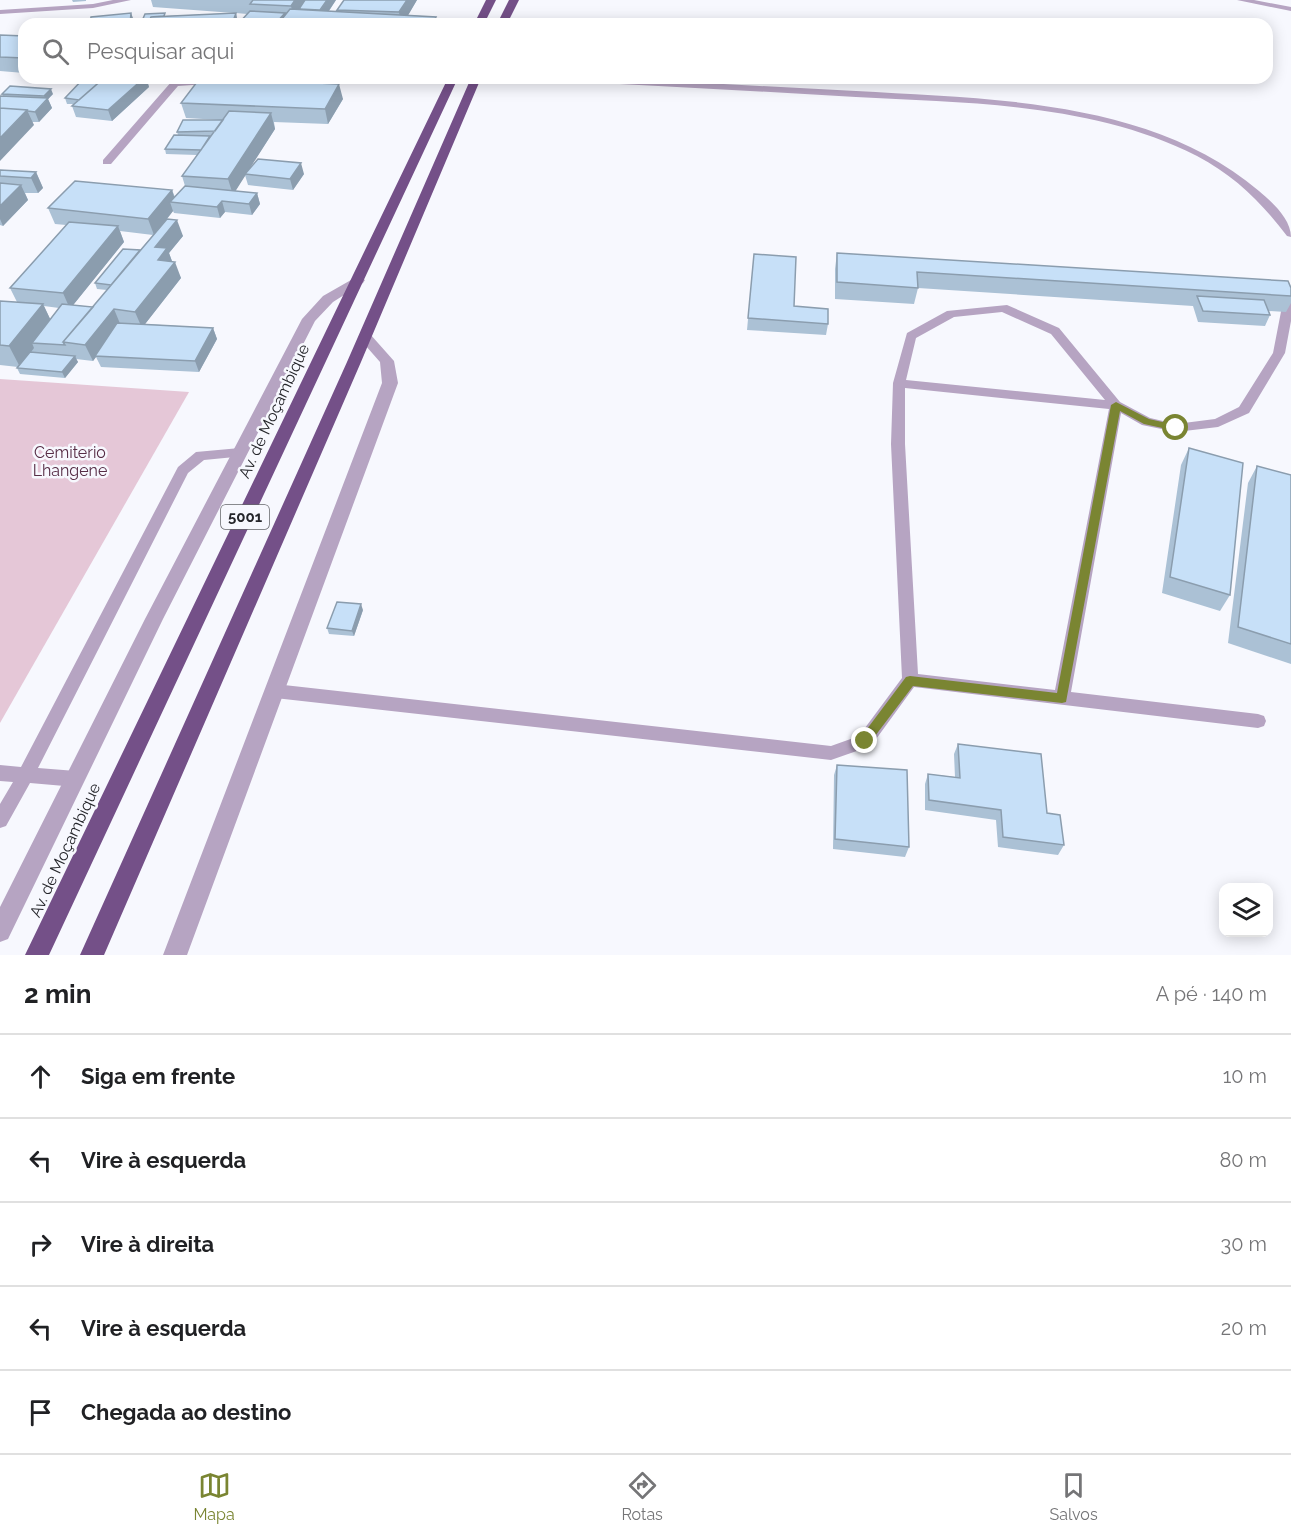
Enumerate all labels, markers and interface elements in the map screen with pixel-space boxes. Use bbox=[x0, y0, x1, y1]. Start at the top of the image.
search box bbox=[18, 18, 1273, 84]
icon: search bbox=[39, 35, 72, 68]
text: Pesquisar aqui bbox=[87, 38, 234, 64]
street label: Av. de Moçambique bbox=[235, 341, 313, 481]
route start bbox=[1162, 414, 1188, 440]
park label: Cemiterio Lhangene bbox=[33, 443, 107, 480]
road number: 5001 bbox=[221, 505, 269, 529]
route end bbox=[851, 727, 877, 753]
street label: Av. de Moçambique bbox=[26, 780, 104, 920]
map controls bbox=[1219, 883, 1273, 937]
button: layers bbox=[1219, 883, 1273, 937]
text: 2 min bbox=[24, 979, 91, 1009]
text: A pé · 140 m bbox=[1156, 982, 1267, 1006]
icon: ahead bbox=[24, 1060, 57, 1093]
text: Siga em frente bbox=[81, 1063, 235, 1089]
text: 10 m bbox=[1223, 1064, 1267, 1088]
icon: left bbox=[24, 1144, 57, 1177]
text: Vire à esquerda bbox=[81, 1147, 246, 1173]
text: 80 m bbox=[1219, 1148, 1267, 1172]
icon: right bbox=[24, 1228, 57, 1261]
text: Vire à direita bbox=[81, 1231, 214, 1257]
text: 30 m bbox=[1221, 1232, 1267, 1256]
icon: left bbox=[24, 1312, 57, 1345]
text: Vire à esquerda bbox=[81, 1315, 246, 1341]
text: 20 m bbox=[1221, 1316, 1267, 1340]
icon: arrive bbox=[24, 1396, 57, 1429]
text: Chegada ao destino bbox=[81, 1399, 291, 1425]
tab: Mapa bbox=[193, 1469, 235, 1524]
tab: Rotas bbox=[621, 1469, 663, 1524]
tab: Salvos bbox=[1050, 1469, 1098, 1524]

